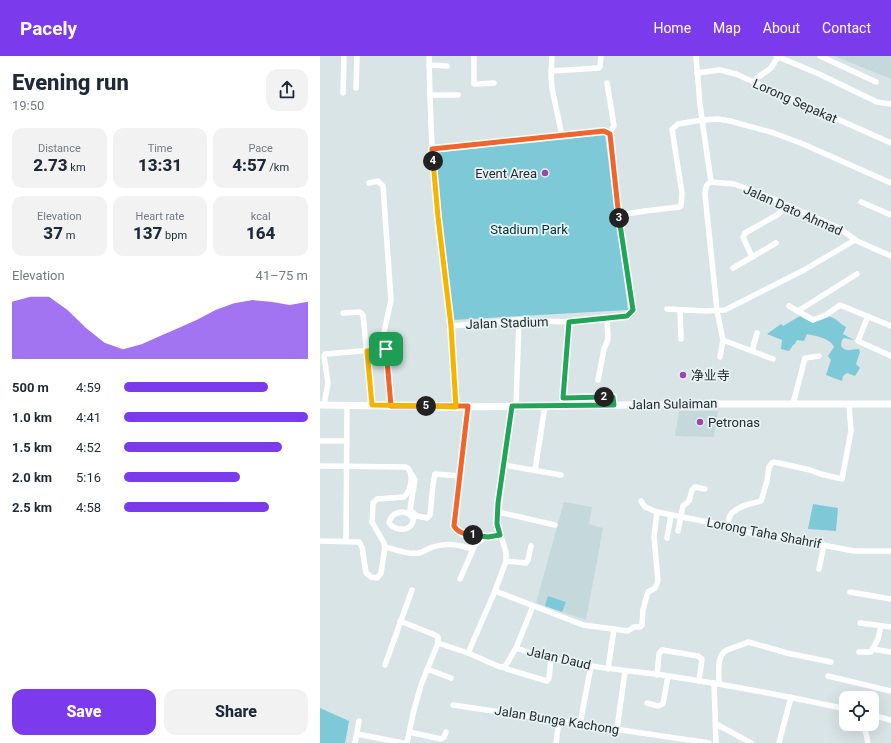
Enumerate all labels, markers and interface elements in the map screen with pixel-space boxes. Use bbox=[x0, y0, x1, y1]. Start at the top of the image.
text: Pacely bbox=[20, 17, 77, 40]
text: Home bbox=[653, 20, 691, 36]
text: Map bbox=[713, 20, 741, 36]
text: About bbox=[763, 20, 800, 36]
text: Contact bbox=[822, 20, 871, 36]
button: share bbox=[266, 69, 308, 111]
text: Evening run bbox=[12, 70, 129, 95]
street label: Lorong Sepakat bbox=[751, 76, 839, 126]
text: 19:50 bbox=[12, 98, 44, 113]
text: Distance bbox=[38, 142, 81, 155]
text: Time bbox=[148, 142, 172, 155]
text: Pace bbox=[248, 142, 273, 155]
pin: 4 bbox=[423, 151, 443, 171]
text: 4 bbox=[430, 154, 436, 167]
text: 2.73 bbox=[33, 155, 68, 175]
text: 13:31 bbox=[138, 155, 182, 175]
text: 4:57 bbox=[232, 155, 267, 175]
text: km bbox=[68, 161, 86, 174]
text: /km bbox=[267, 161, 289, 174]
place label: Event Area bbox=[475, 166, 537, 181]
marker: Event Area bbox=[540, 168, 550, 178]
street label: Jalan Dato Ahmad bbox=[741, 181, 845, 239]
pin: 3 bbox=[609, 208, 629, 228]
text: Elevation bbox=[37, 210, 82, 223]
text: Heart rate bbox=[136, 210, 184, 223]
text: kcal bbox=[251, 210, 271, 223]
text: 3 bbox=[616, 211, 622, 224]
park label: Stadium Park bbox=[490, 222, 568, 237]
text: 37 bbox=[43, 223, 63, 243]
text: 137 bbox=[133, 223, 162, 243]
text: 164 bbox=[246, 223, 275, 243]
text: m bbox=[63, 229, 75, 242]
text: bpm bbox=[162, 229, 187, 242]
text: Elevation bbox=[12, 268, 65, 283]
text: 41–75 m bbox=[256, 268, 308, 283]
street label: Jalan Stadium bbox=[465, 314, 549, 332]
pin bbox=[369, 332, 403, 366]
icon: arrive bbox=[375, 338, 397, 360]
place label: 净业寺 bbox=[691, 368, 730, 383]
marker: 净业寺 bbox=[678, 370, 688, 380]
text: 500 m bbox=[12, 380, 49, 395]
text: 4:59 bbox=[76, 380, 101, 395]
pin: 2 bbox=[594, 387, 614, 407]
text: 2 bbox=[601, 390, 607, 403]
pin: 5 bbox=[416, 396, 436, 416]
street label: Jalan Sulaiman bbox=[628, 396, 718, 412]
text: 5 bbox=[423, 399, 429, 412]
text: 1.0 km bbox=[12, 410, 52, 425]
text: 4:41 bbox=[76, 410, 101, 425]
place label: Petronas bbox=[708, 415, 760, 430]
marker: Petronas bbox=[695, 417, 705, 427]
text: 1.5 km bbox=[12, 440, 52, 455]
text: 4:52 bbox=[76, 440, 101, 455]
text: 2.0 km bbox=[12, 470, 52, 485]
text: 5:16 bbox=[76, 470, 101, 485]
text: 2.5 km bbox=[12, 500, 52, 515]
text: 4:58 bbox=[76, 500, 101, 515]
street label: Lorong Taha Shahrif bbox=[705, 515, 823, 552]
pin: 1 bbox=[463, 525, 483, 545]
text: 1 bbox=[470, 528, 476, 541]
street label: Jalan Daud bbox=[526, 643, 592, 673]
button: Save bbox=[12, 689, 156, 735]
button: Share bbox=[164, 689, 308, 735]
map controls bbox=[839, 691, 879, 731]
button: locate bbox=[839, 691, 879, 731]
street label: Jalan Bunga Kachong bbox=[494, 703, 620, 737]

